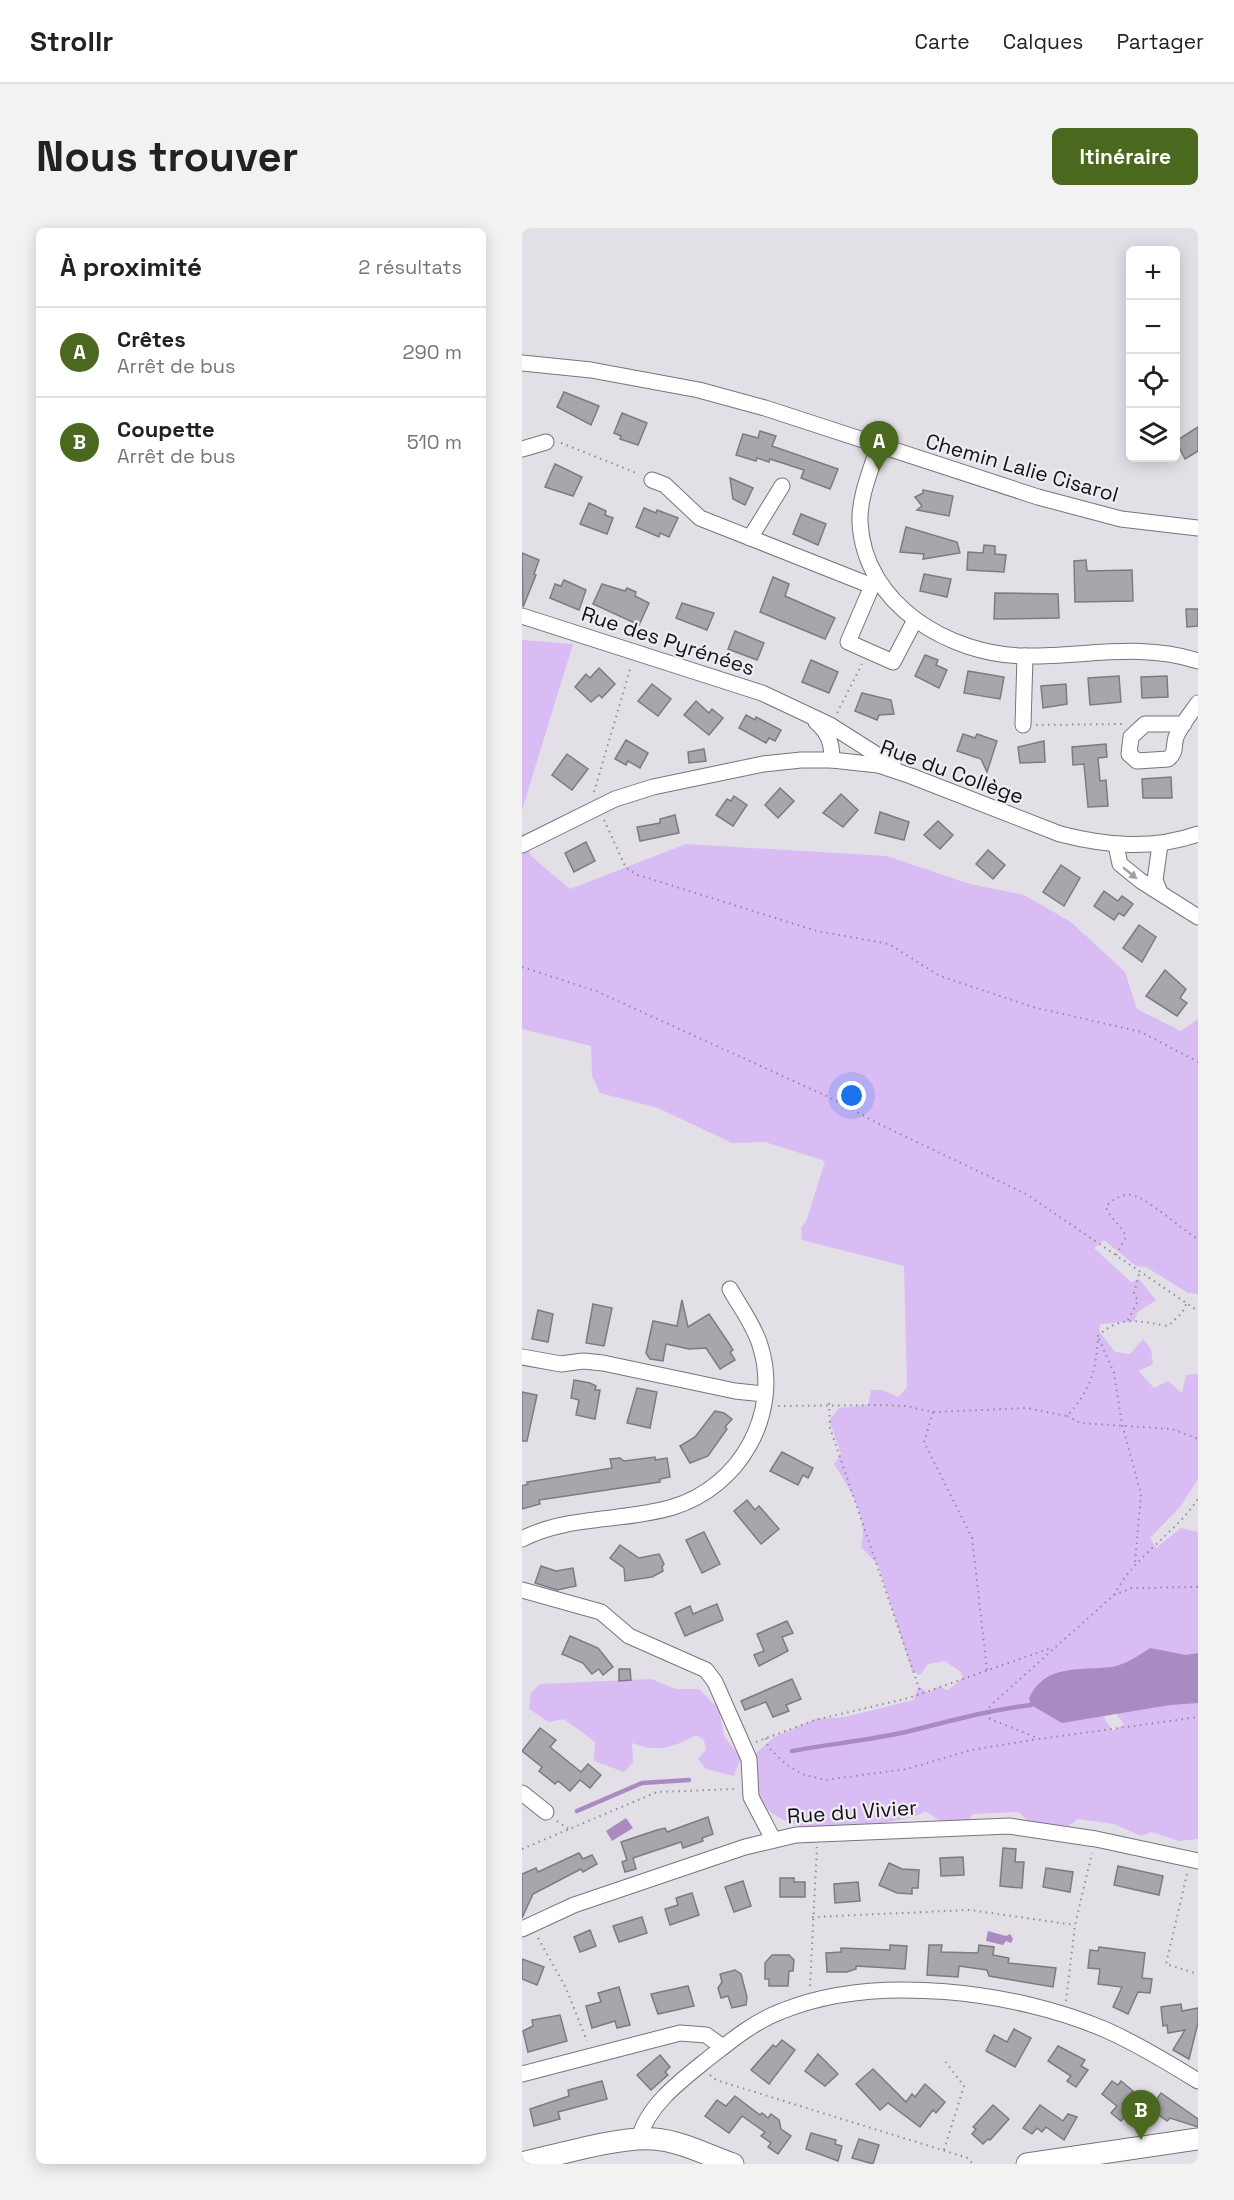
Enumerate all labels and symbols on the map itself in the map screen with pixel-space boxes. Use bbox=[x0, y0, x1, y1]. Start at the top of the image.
pin: A bbox=[860, 422, 898, 471]
street label: Chemin Lalie Cisarol bbox=[923, 427, 1122, 508]
street label: Rue des Pyrénées bbox=[578, 600, 758, 681]
street label: Rue du Collège bbox=[877, 733, 1028, 810]
one-way arrow bbox=[1123, 866, 1138, 878]
your location bbox=[837, 1081, 866, 1110]
street label: Rue du Vivier bbox=[786, 1793, 918, 1830]
pin: B bbox=[1122, 2090, 1160, 2140]

